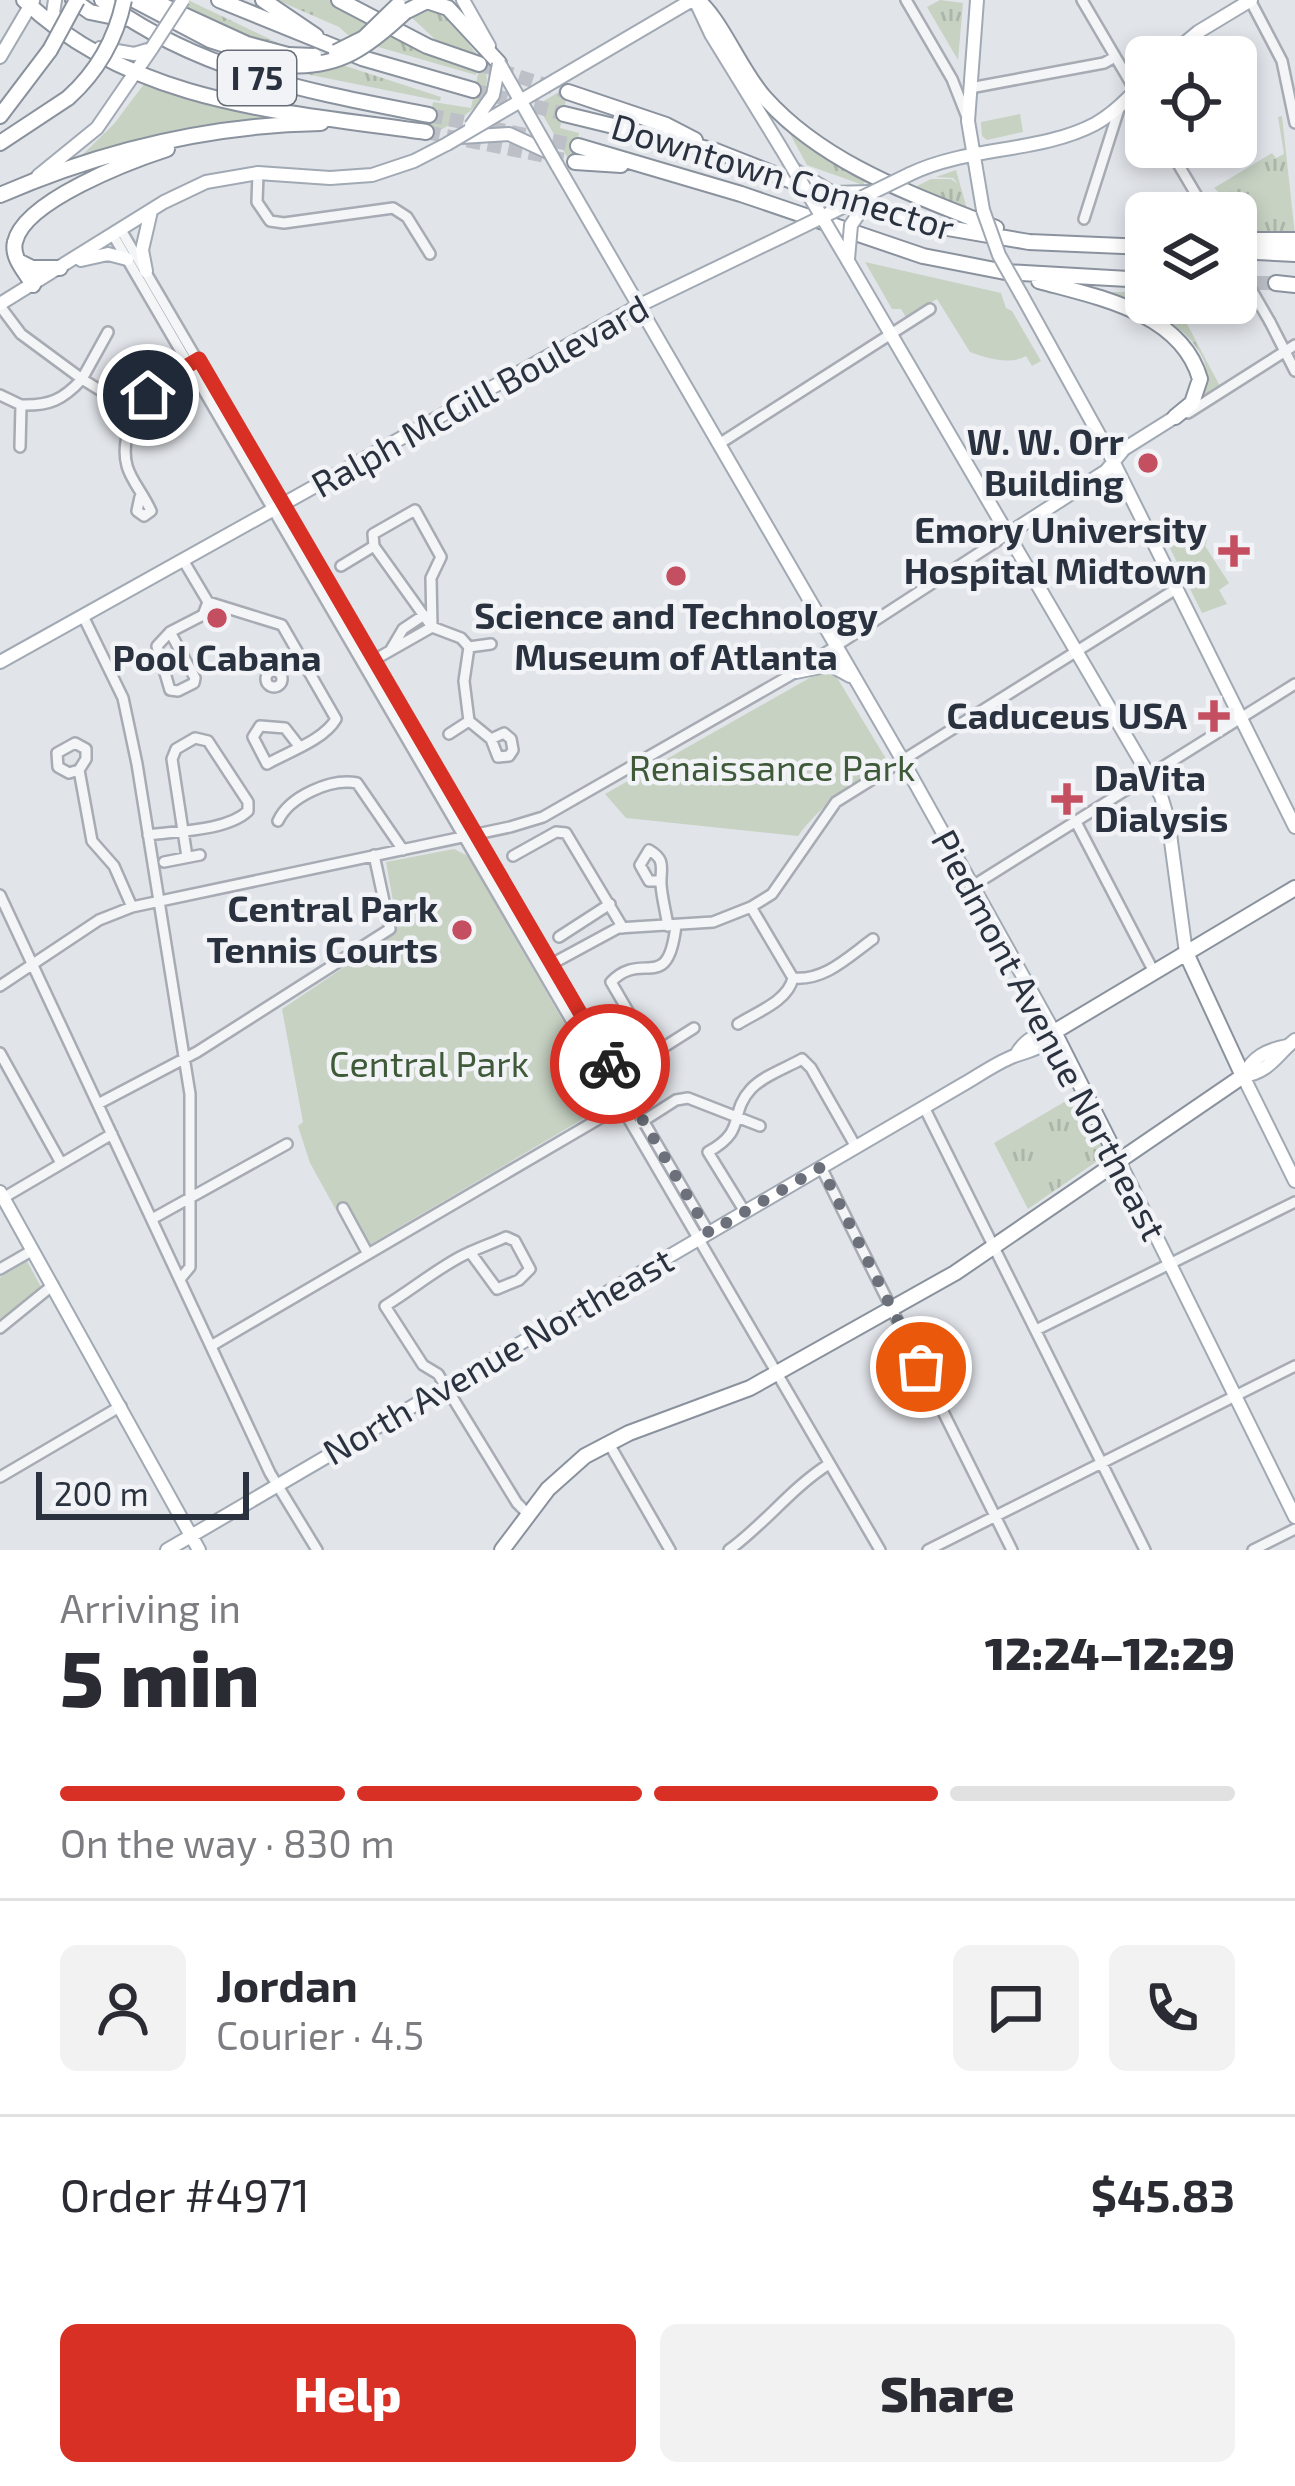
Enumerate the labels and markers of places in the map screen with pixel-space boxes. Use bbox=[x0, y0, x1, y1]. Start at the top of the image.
pin bbox=[97, 344, 199, 446]
place label: W. W. Orr Building bbox=[967, 419, 1125, 503]
marker: W. W. Orr Building bbox=[1135, 450, 1161, 476]
place label: Emory University Hospital Midtown bbox=[904, 507, 1208, 591]
marker: Emory University Hospital Midtown bbox=[1218, 535, 1250, 567]
marker: Science and Technology Museum of Atlanta bbox=[663, 563, 689, 589]
place label: Science and Technology Museum of Atlanta bbox=[474, 593, 878, 677]
marker: Pool Cabana bbox=[204, 605, 230, 631]
place label: Pool Cabana bbox=[112, 635, 322, 678]
place label: Caduceus USA bbox=[947, 693, 1187, 736]
marker: Caduceus USA bbox=[1198, 700, 1230, 732]
place label: DaVita Dialysis bbox=[1094, 755, 1228, 840]
marker: DaVita Dialysis bbox=[1051, 783, 1083, 815]
place label: Central Park Tennis Courts bbox=[207, 886, 438, 970]
marker: Central Park Tennis Courts bbox=[449, 917, 475, 943]
pin bbox=[870, 1316, 972, 1418]

